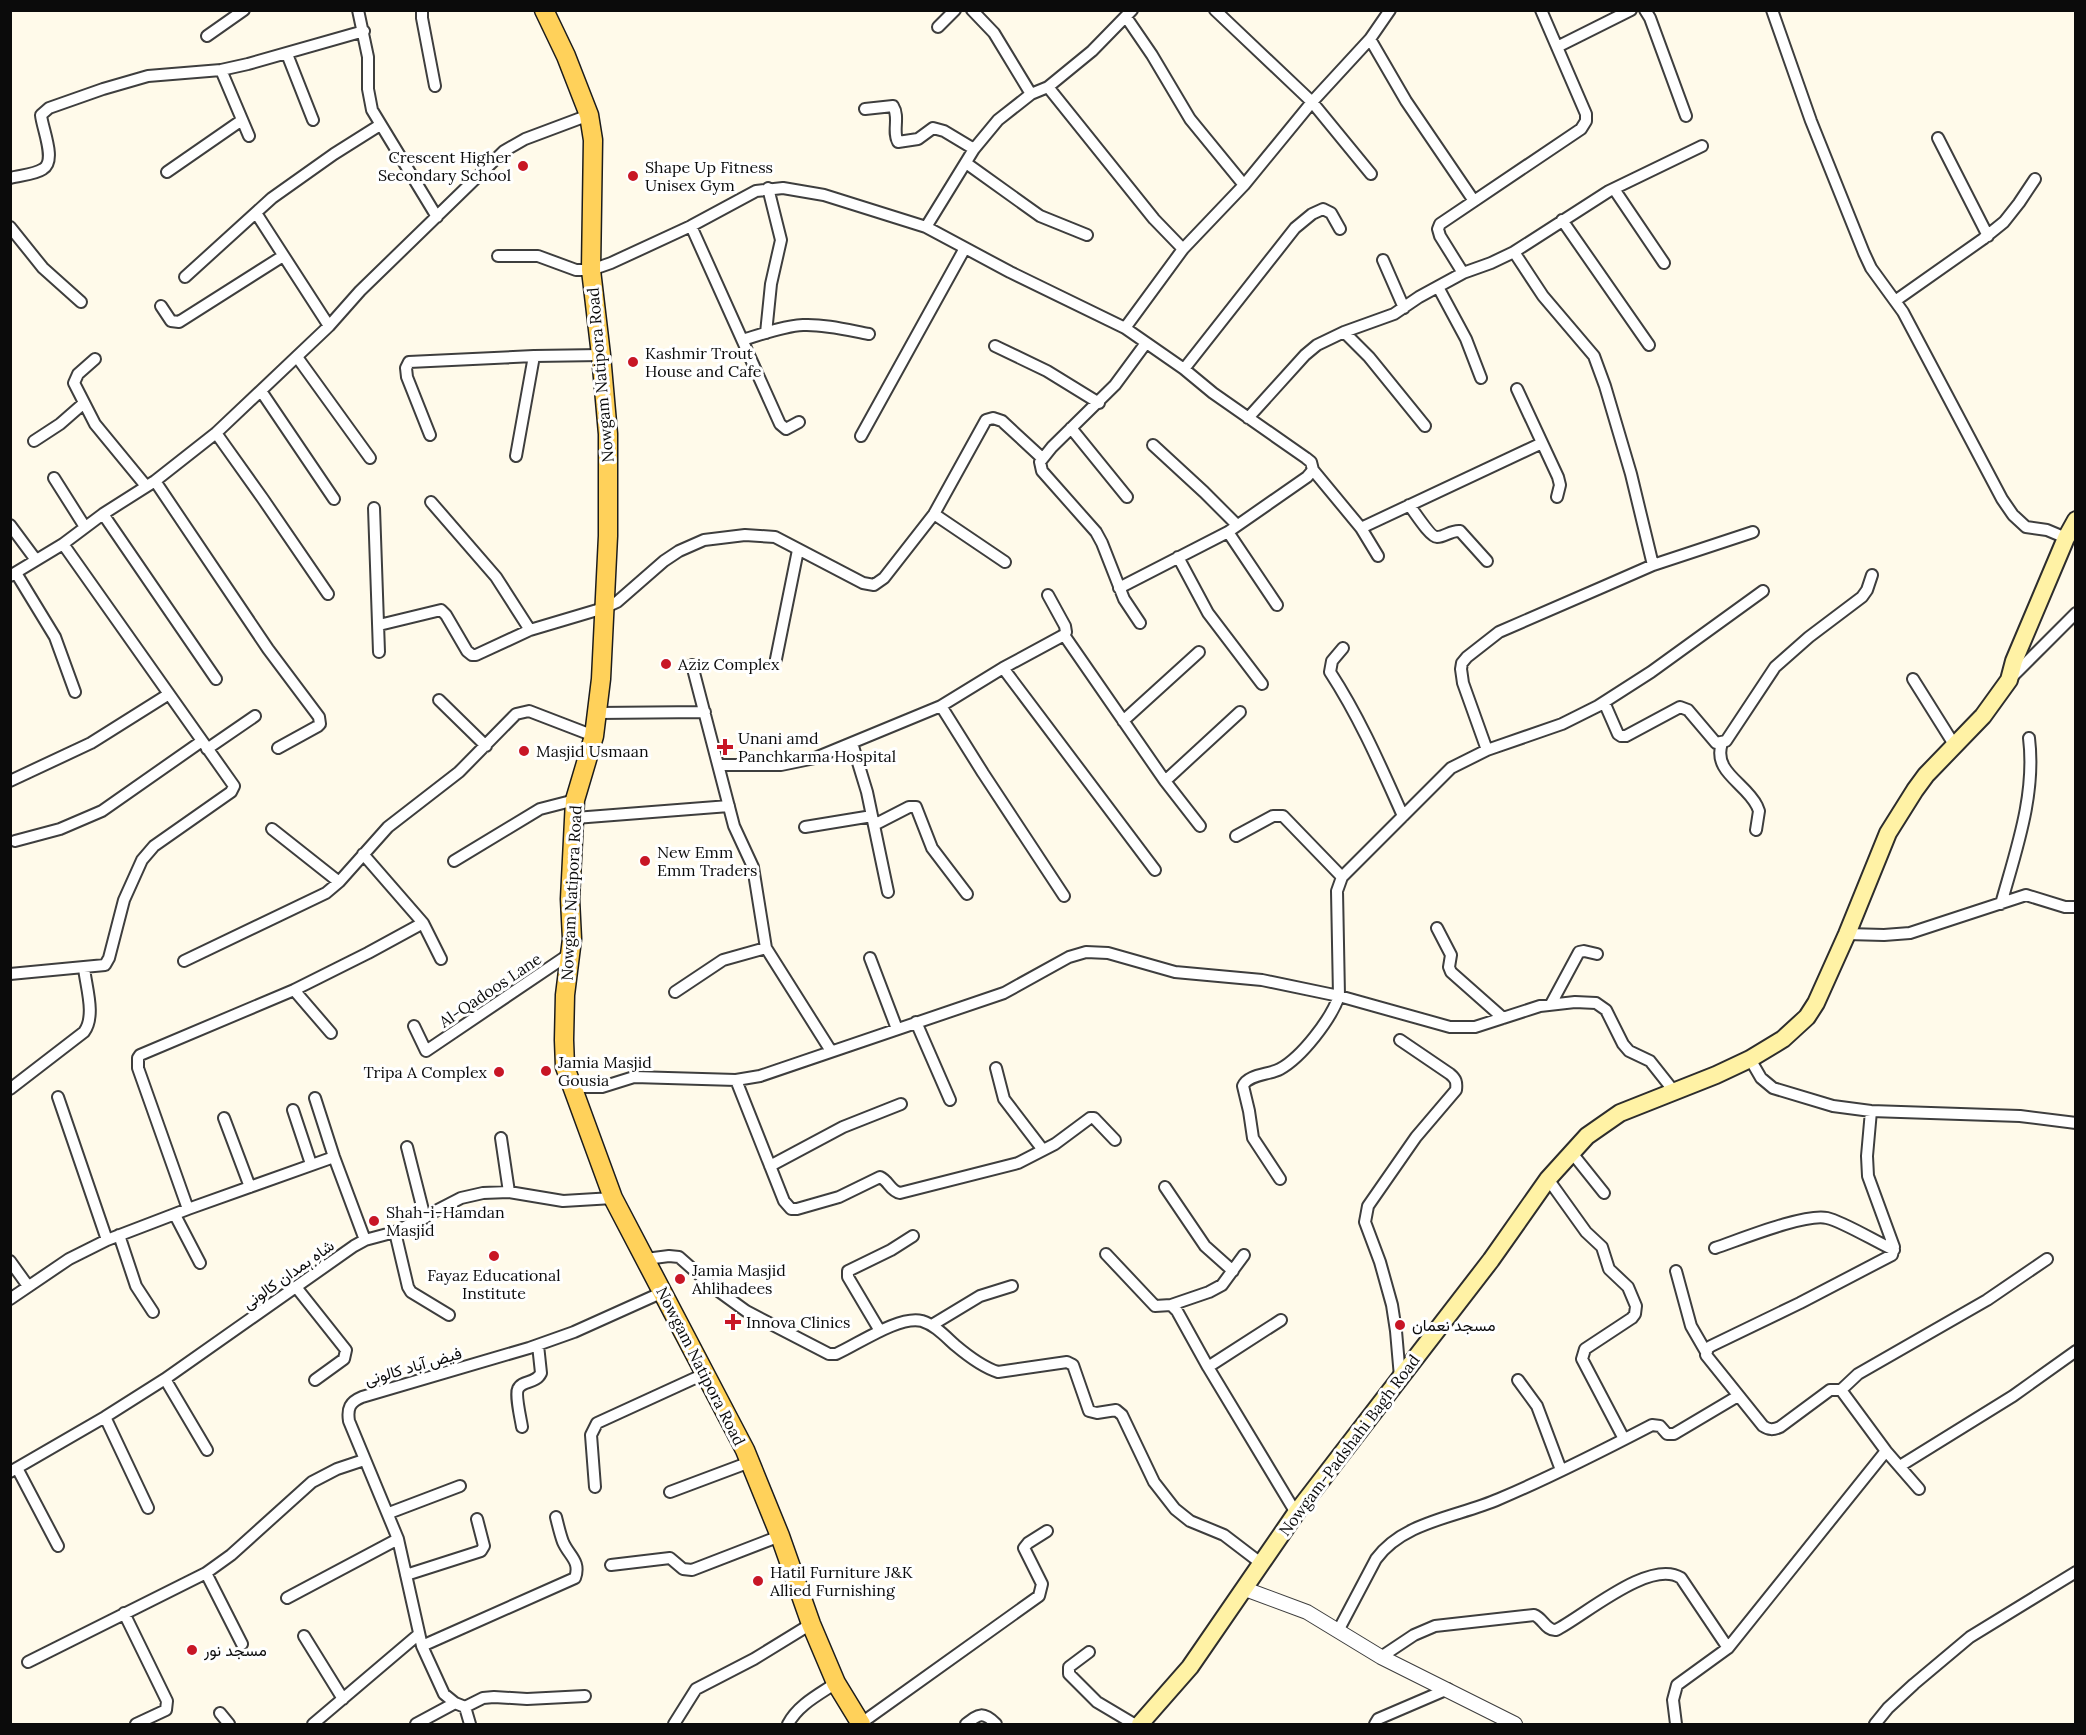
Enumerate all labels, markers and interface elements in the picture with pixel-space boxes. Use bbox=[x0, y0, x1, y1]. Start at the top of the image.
place label: Crescent Higher Secondary School bbox=[378, 147, 511, 185]
place label: Shape Up Fitness Unisex Gym bbox=[645, 157, 773, 195]
marker: Crescent Higher Secondary School bbox=[516, 159, 530, 173]
marker: Shape Up Fitness Unisex Gym bbox=[626, 169, 640, 183]
street label: Nowgam Natipora Road bbox=[582, 286, 618, 463]
place label: Kashmir Trout House and Cafe bbox=[645, 343, 762, 381]
marker: Kashmir Trout House and Cafe bbox=[626, 355, 640, 369]
place label: Aziz Complex bbox=[677, 654, 780, 674]
marker: Aziz Complex bbox=[659, 657, 673, 671]
place label: Unani amd Panchkarma Hospital bbox=[738, 728, 896, 766]
marker: Unani amd Panchkarma Hospital bbox=[716, 738, 734, 756]
place label: Masjid Usmaan bbox=[536, 741, 649, 761]
marker: Masjid Usmaan bbox=[517, 744, 531, 758]
street label: Nowgam Natipora Road bbox=[556, 804, 586, 981]
place label: New Emm Emm Traders bbox=[657, 842, 757, 880]
marker: New Emm Emm Traders bbox=[638, 854, 652, 868]
street label: Al-Qadoos Lane bbox=[434, 948, 545, 1032]
place label: Jamia Masjid Gousia bbox=[557, 1052, 652, 1090]
place label: Tripa A Complex bbox=[364, 1062, 488, 1082]
marker: Jamia Masjid Gousia bbox=[539, 1064, 553, 1078]
marker: Tripa A Complex bbox=[492, 1065, 506, 1079]
place label: Shah-i-Hamdan Masjid bbox=[386, 1202, 505, 1240]
marker: Shah-i-Hamdan Masjid bbox=[367, 1214, 381, 1228]
street label: شاہِ ہمدان کالونی bbox=[238, 1235, 338, 1314]
marker: Fayaz Educational Institute bbox=[487, 1249, 501, 1263]
place label: Jamia Masjid Ahlihadees bbox=[691, 1260, 786, 1298]
place label: Fayaz Educational Institute bbox=[427, 1265, 561, 1303]
marker: Jamia Masjid Ahlihadees bbox=[673, 1272, 687, 1286]
street label: Nowgam Natipora Road bbox=[652, 1283, 750, 1449]
place label: Innova Clinics bbox=[746, 1312, 850, 1332]
marker: Innova Clinics bbox=[724, 1313, 742, 1331]
place label: مسجد نعمان bbox=[1412, 1315, 1496, 1335]
marker: مسجد نعمان bbox=[1393, 1318, 1407, 1332]
street label: فیض آباد کالونی bbox=[362, 1343, 464, 1390]
street label: Nowgam-Padshahi Bagh Road bbox=[1274, 1350, 1424, 1540]
place label: Hatil Furniture J&K Allied Furnishing bbox=[769, 1562, 913, 1600]
marker: Hatil Furniture J&K Allied Furnishing bbox=[751, 1574, 765, 1588]
place label: مسجد نور bbox=[203, 1640, 267, 1661]
marker: مسجد نور bbox=[185, 1643, 199, 1657]

